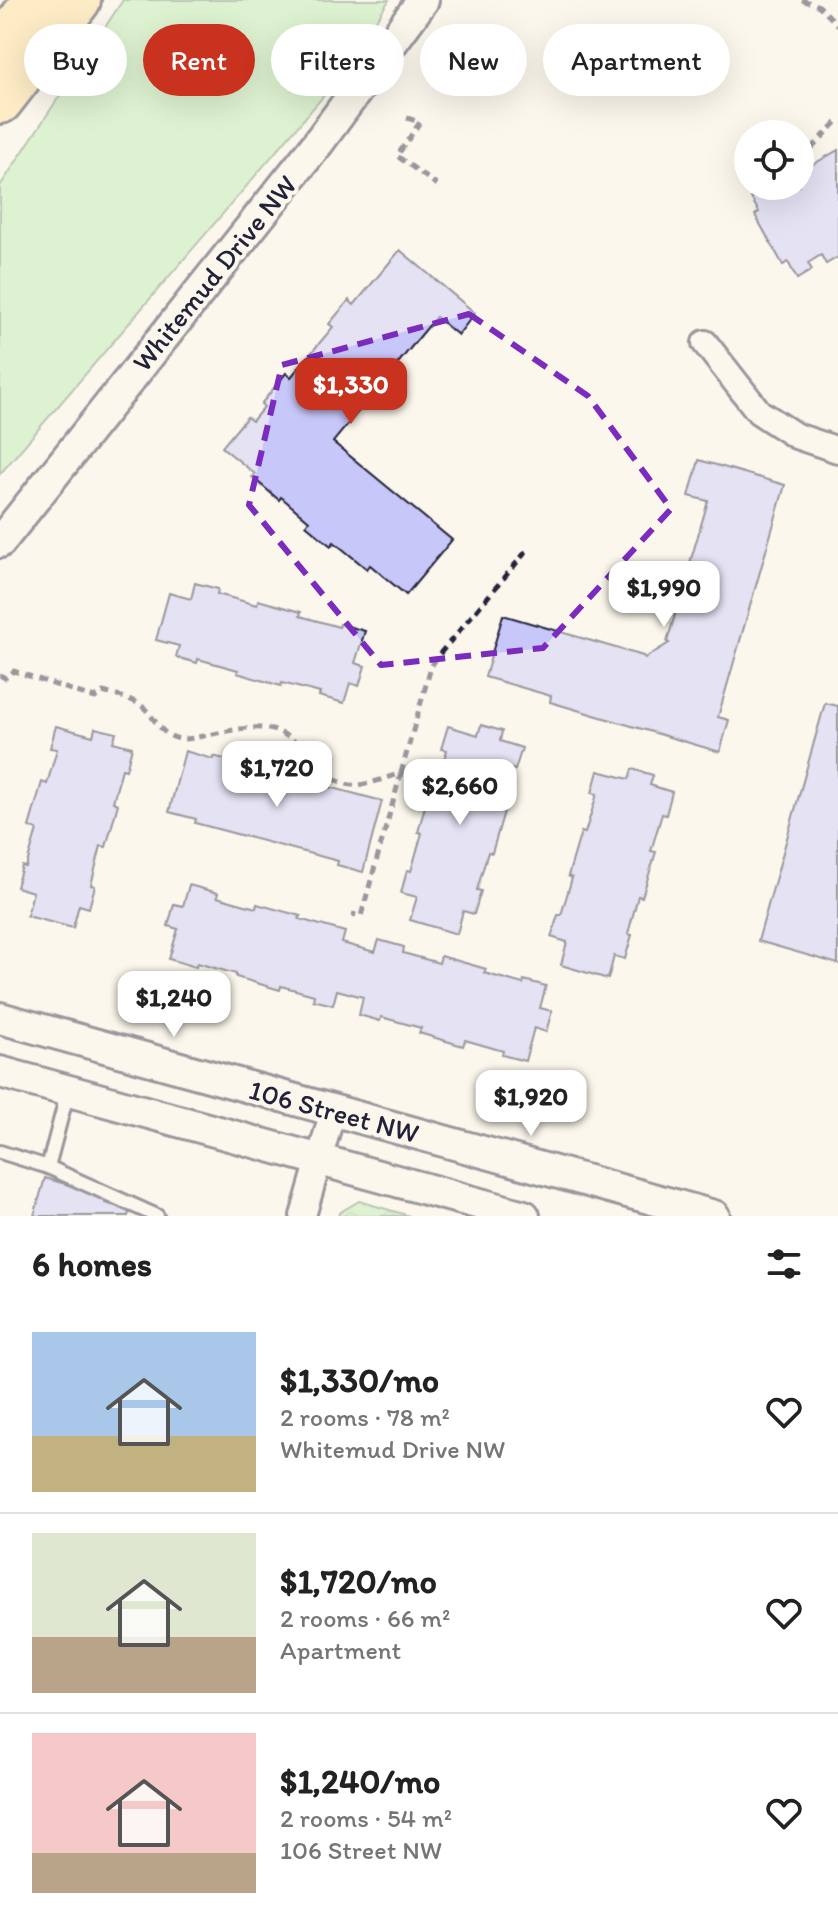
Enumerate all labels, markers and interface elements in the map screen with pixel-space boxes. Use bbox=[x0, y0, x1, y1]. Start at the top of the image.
chip: Buy bbox=[24, 24, 127, 96]
chip: Rent bbox=[143, 24, 255, 96]
chip: Filters bbox=[271, 24, 404, 96]
chip: New bbox=[420, 24, 527, 96]
chip: Apartment bbox=[543, 24, 730, 96]
map controls bbox=[734, 120, 814, 200]
button: locate bbox=[734, 120, 814, 200]
street label: Whitemud Drive NW bbox=[124, 168, 304, 378]
pin: $1,330 bbox=[286, 358, 416, 426]
text: $1,330 bbox=[313, 368, 389, 400]
pin: $1,990 bbox=[599, 561, 729, 629]
text: $1,990 bbox=[627, 571, 701, 603]
pin: $1,720 bbox=[212, 741, 342, 809]
text: $1,720 bbox=[240, 751, 314, 783]
pin: $2,660 bbox=[395, 759, 525, 827]
text: $2,660 bbox=[422, 769, 498, 801]
pin: $1,240 bbox=[109, 971, 239, 1039]
text: $1,240 bbox=[136, 981, 212, 1013]
pin: $1,920 bbox=[466, 1070, 596, 1138]
street label: 106 Street NW bbox=[245, 1072, 423, 1150]
text: $1,920 bbox=[494, 1080, 568, 1112]
icon: filters bbox=[762, 1242, 806, 1286]
text: 6 homes bbox=[32, 1244, 152, 1285]
text: $1,330/mo bbox=[280, 1360, 439, 1401]
icon: home bbox=[96, 1364, 192, 1460]
icon: heart bbox=[762, 1390, 806, 1434]
text: 2 rooms · 78 m² bbox=[280, 1401, 450, 1433]
text: Whitemud Drive NW bbox=[280, 1433, 505, 1465]
text: $1,720/mo bbox=[280, 1561, 437, 1602]
icon: home bbox=[96, 1565, 192, 1661]
icon: heart bbox=[762, 1591, 806, 1635]
text: 2 rooms · 66 m² bbox=[280, 1602, 450, 1634]
text: Apartment bbox=[280, 1634, 401, 1666]
text: $1,240/mo bbox=[280, 1761, 440, 1802]
icon: home bbox=[96, 1765, 192, 1861]
icon: heart bbox=[762, 1791, 806, 1835]
text: 2 rooms · 54 m² bbox=[280, 1802, 452, 1834]
text: 106 Street NW bbox=[280, 1834, 442, 1866]

